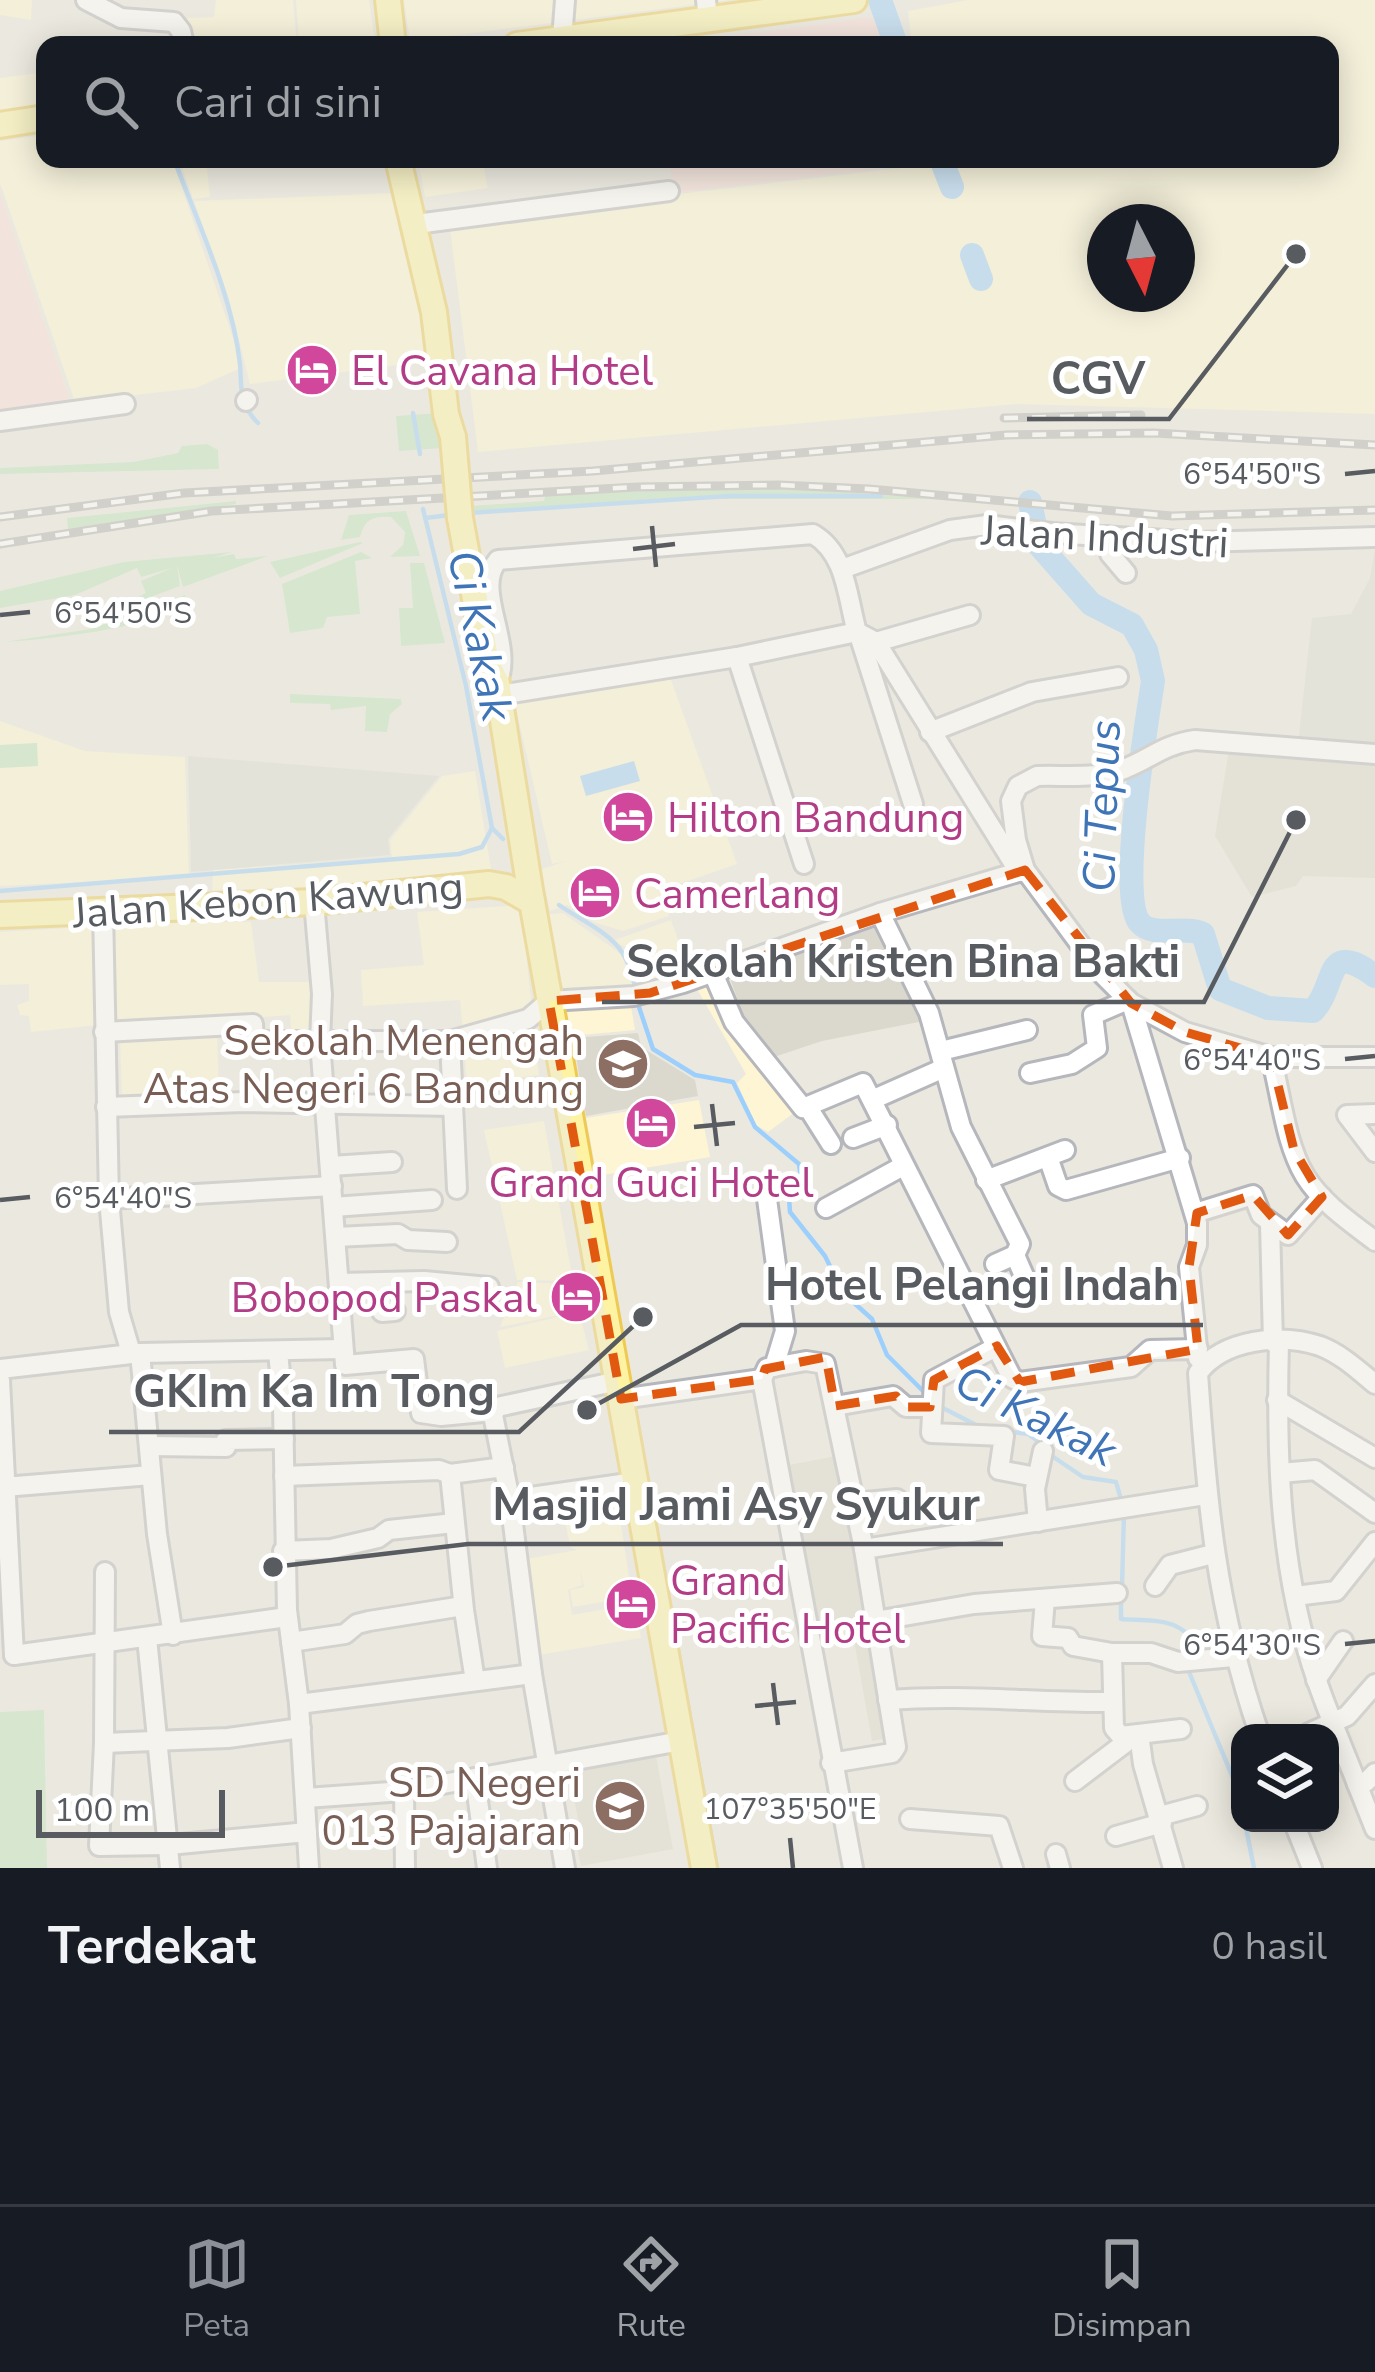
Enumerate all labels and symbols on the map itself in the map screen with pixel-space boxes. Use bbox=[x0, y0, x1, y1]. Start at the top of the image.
north arrow bbox=[1087, 204, 1195, 312]
callout: CGV bbox=[1027, 338, 1169, 419]
hotel icon: El Cavana Hotel bbox=[284, 342, 340, 398]
place label: El Cavana Hotel bbox=[351, 343, 654, 400]
text: CGV bbox=[1051, 349, 1146, 410]
text: 6°54'50"S bbox=[1183, 454, 1321, 495]
street label: Jalan Industri bbox=[979, 503, 1230, 572]
water label: Ci Kakak bbox=[432, 544, 528, 728]
text: 6°54'50"S bbox=[54, 593, 192, 634]
water label: Ci Tepus bbox=[1069, 719, 1136, 894]
hotel icon: Hilton Bandung bbox=[600, 789, 656, 845]
place label: Hilton Bandung bbox=[667, 790, 964, 847]
street label: Jalan Kebon Kawung bbox=[70, 858, 465, 943]
hotel icon: Camerlang bbox=[567, 865, 623, 921]
place label: Camerlang bbox=[634, 866, 840, 923]
callout: Sekolah Kristen Bina Bakti bbox=[602, 921, 1204, 1002]
text: Sekolah Kristen Bina Bakti bbox=[626, 932, 1180, 993]
place label: Sekolah Menengah Atas Negeri 6 Bandung bbox=[143, 1013, 584, 1118]
school or university icon: Sekolah Menengah Atas Negeri 6 Bandung bbox=[595, 1036, 651, 1092]
text: 6°54'40"S bbox=[1183, 1040, 1321, 1081]
hotel icon: Grand Guci Hotel bbox=[623, 1095, 679, 1151]
place label: Grand Guci Hotel bbox=[488, 1155, 814, 1212]
text: 6°54'40"S bbox=[54, 1178, 192, 1219]
callout: Hotel Pelangi Indah bbox=[741, 1244, 1203, 1325]
text: Hotel Pelangi Indah bbox=[765, 1255, 1179, 1316]
hotel icon: Bobopod Paskal bbox=[548, 1269, 604, 1325]
place label: Bobopod Paskal bbox=[231, 1270, 538, 1327]
callout: GKIm Ka Im Tong bbox=[109, 1351, 519, 1432]
water label: Ci Kakak bbox=[944, 1351, 1128, 1482]
text: GKIm Ka Im Tong bbox=[133, 1362, 495, 1423]
callout: Masjid Jami Asy Syukur bbox=[468, 1463, 1003, 1544]
text: Masjid Jami Asy Syukur bbox=[492, 1475, 980, 1536]
place label: Grand Pacific Hotel bbox=[670, 1553, 906, 1658]
hotel icon: Grand Pacific Hotel bbox=[603, 1576, 659, 1632]
text: 6°54'30"S bbox=[1183, 1625, 1321, 1666]
place label: SD Negeri 013 Pajajaran bbox=[321, 1755, 581, 1860]
school or university icon: SD Negeri 013 Pajajaran bbox=[592, 1778, 648, 1834]
scale bar bbox=[36, 1784, 225, 1837]
text: 107°35'50"E bbox=[704, 1789, 876, 1830]

